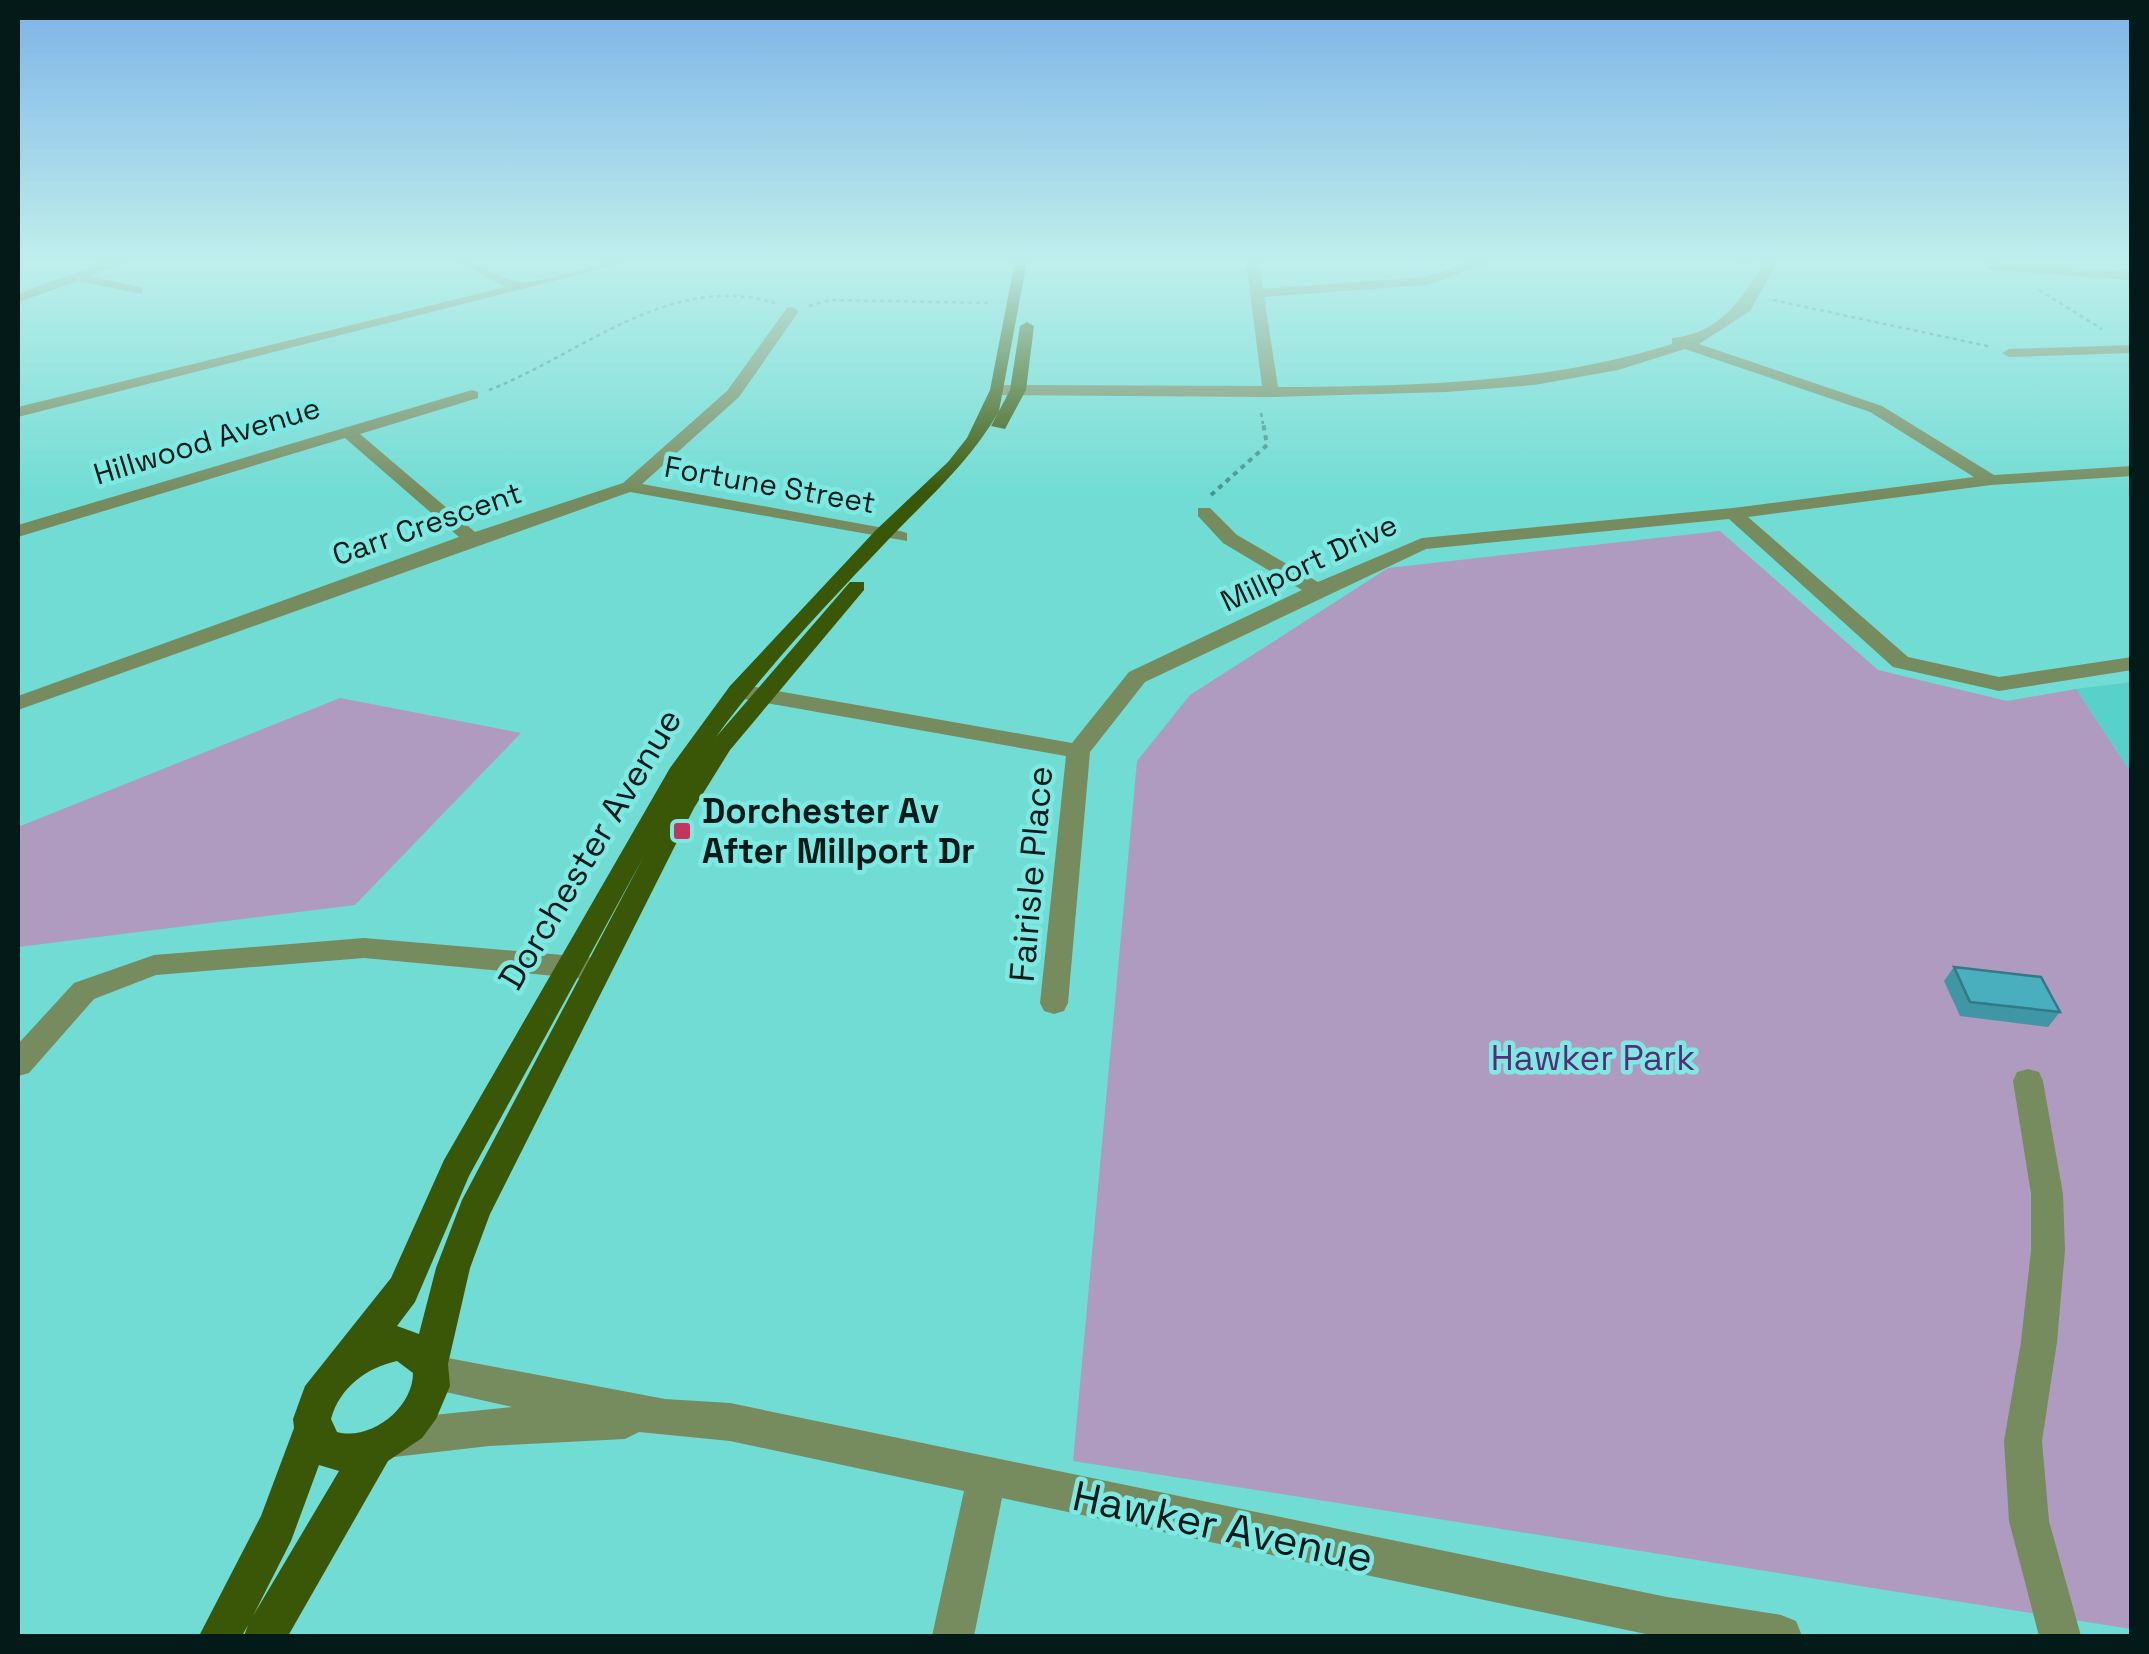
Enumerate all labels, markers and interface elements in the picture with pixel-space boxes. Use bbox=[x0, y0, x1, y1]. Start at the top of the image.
street label: Hillwood Avenue bbox=[89, 387, 325, 494]
street label: Fortune Street bbox=[662, 447, 879, 522]
street label: Carr Crescent bbox=[327, 473, 527, 574]
street label: Millport Drive bbox=[1214, 505, 1403, 620]
street label: Dorchester Avenue bbox=[489, 700, 691, 998]
street label: Fairisle Place bbox=[1000, 764, 1062, 984]
place label: Dorchester Av After Millport Dr bbox=[702, 789, 975, 873]
marker: Dorchester Av After Millport Dr bbox=[671, 820, 693, 842]
park label: Hawker Park bbox=[1491, 1036, 1695, 1080]
street label: Hawker Avenue bbox=[1068, 1469, 1378, 1584]

